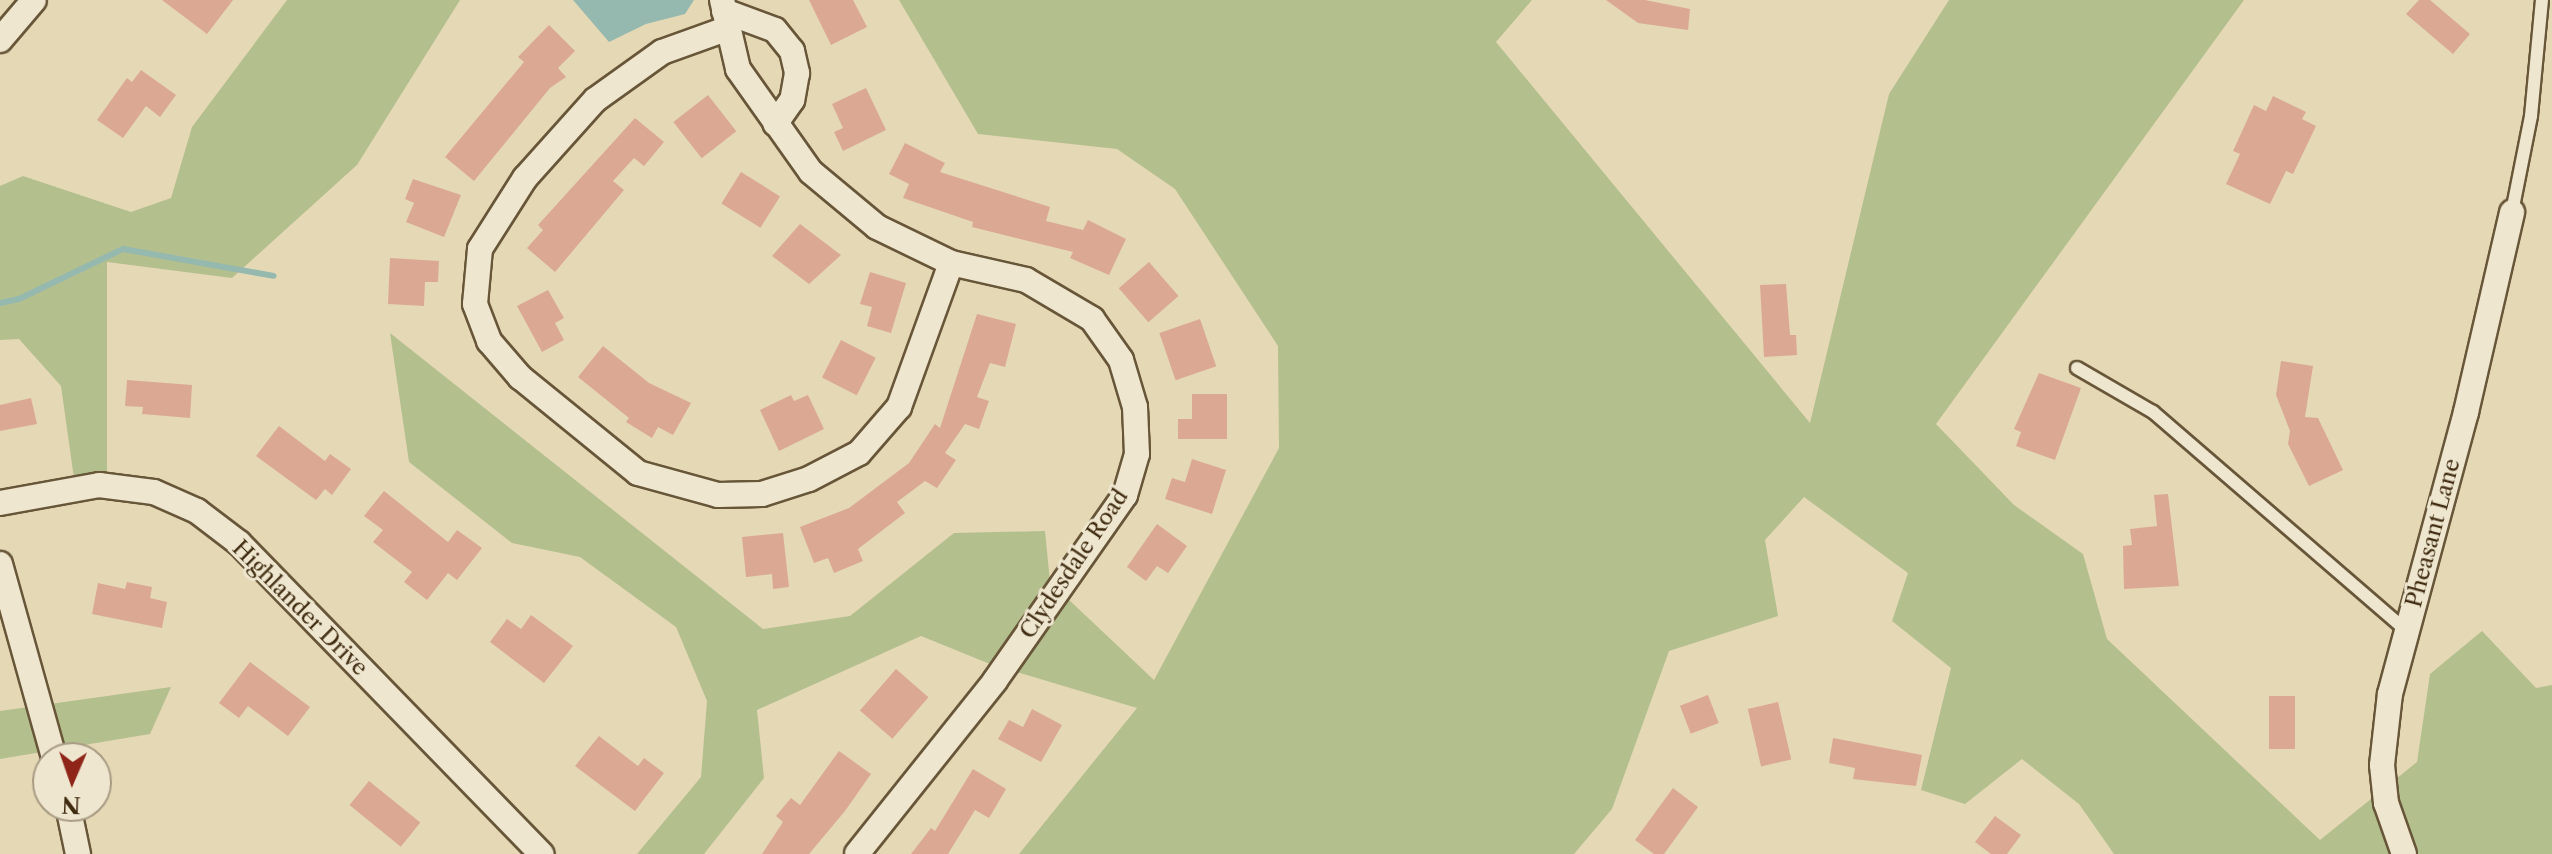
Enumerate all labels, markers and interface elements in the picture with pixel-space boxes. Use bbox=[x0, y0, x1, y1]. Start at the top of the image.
street label: Pheasant Lane bbox=[2400, 456, 2466, 610]
street label: Clydesdale Road bbox=[1014, 484, 1134, 644]
street label: Highlander Drive bbox=[227, 535, 373, 681]
north arrow bbox=[32, 742, 112, 822]
text: N bbox=[61, 791, 81, 818]

